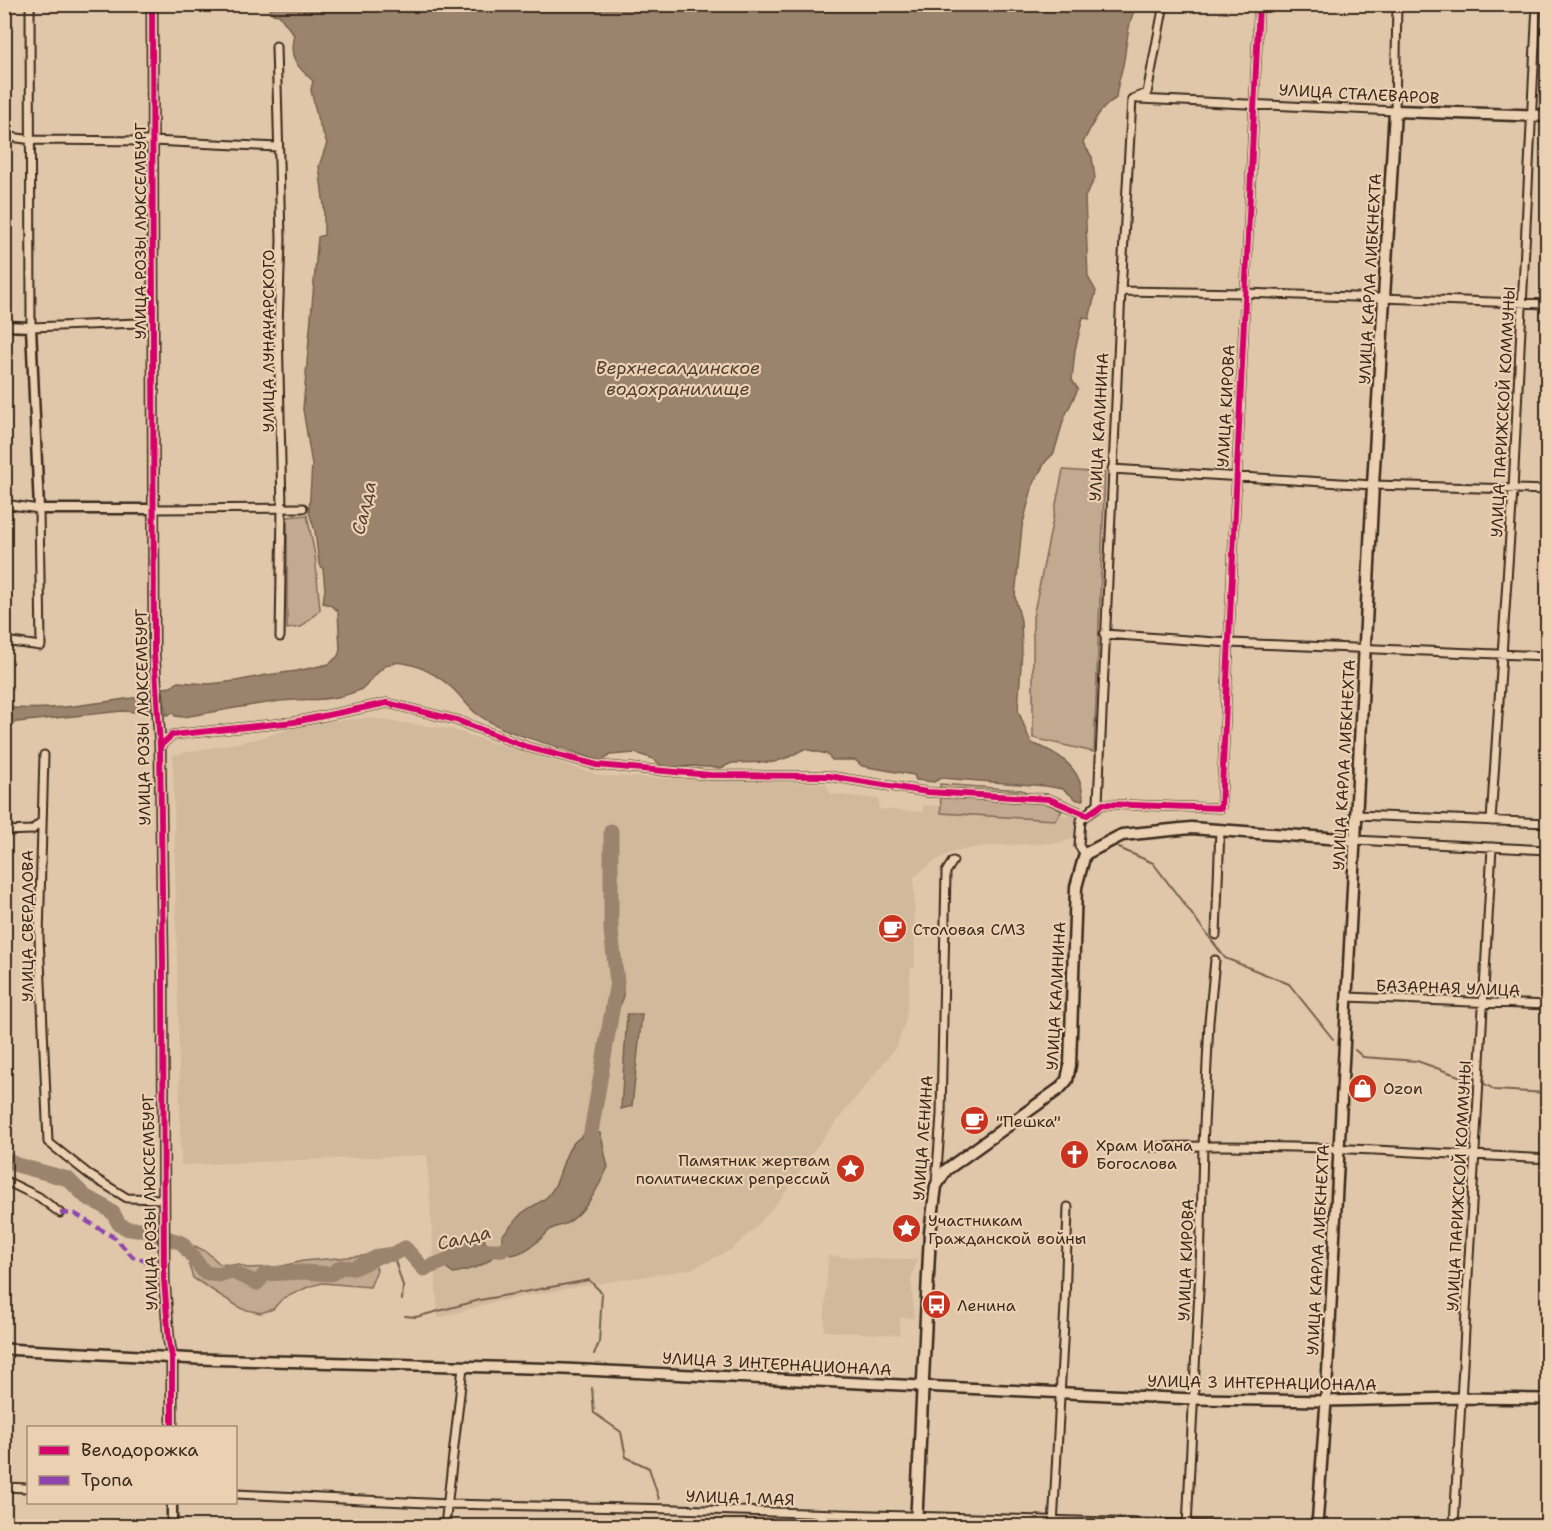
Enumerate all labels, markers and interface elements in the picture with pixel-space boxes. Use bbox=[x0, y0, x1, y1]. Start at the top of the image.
street label: УЛИЦА СТАЛЕВАРОВ bbox=[1278, 79, 1440, 109]
street label: УЛИЦА РОЗЫ ЛЮКСЕМБУРГ bbox=[130, 122, 151, 340]
street label: УЛИЦА КАРЛА ЛИБКНЕХТА bbox=[1354, 173, 1386, 385]
street label: УЛИЦА ЛУНАЧАРСКОГО bbox=[258, 250, 279, 432]
street label: УЛИЦА ПАРИЖСКОЙ КОММУНЫ bbox=[1486, 286, 1520, 538]
street label: УЛИЦА КИРОВА bbox=[1212, 344, 1240, 468]
street label: УЛИЦА КАЛИНИНА bbox=[1085, 352, 1113, 502]
water label: Верхнесалдинское водохранилище bbox=[596, 356, 760, 401]
water label: Салда bbox=[346, 479, 382, 537]
street label: УЛИЦА РОЗЫ ЛЮКСЕМБУРГ bbox=[131, 608, 155, 826]
street label: УЛИЦА КАРЛА ЛИБКНЕХТА bbox=[1328, 659, 1360, 871]
street label: УЛИЦА СВЕРДЛОВА bbox=[17, 850, 38, 1002]
cafe icon: Столовая СМЗ bbox=[876, 913, 908, 945]
place label: Столовая СМЗ bbox=[913, 919, 1025, 940]
street label: УЛИЦА КАЛИНИНА bbox=[1042, 921, 1070, 1071]
street label: БАЗАРНАЯ УЛИЦА bbox=[1375, 975, 1521, 1001]
street label: УЛИЦА ПАРИЖСКОЙ КОММУНЫ bbox=[1442, 1060, 1476, 1312]
shop icon: Ozon bbox=[1346, 1072, 1378, 1104]
street label: УЛИЦА ЛЕНИНА bbox=[908, 1075, 938, 1201]
place label: Ozon bbox=[1383, 1078, 1423, 1099]
street label: УЛИЦА РОЗЫ ЛЮКСЕМБУРГ bbox=[138, 1093, 162, 1311]
cafe icon: "Пешка" bbox=[959, 1105, 991, 1137]
place label: "Пешка" bbox=[996, 1111, 1061, 1132]
place label: Храм Иоана Богослова bbox=[1096, 1135, 1193, 1174]
church icon: Храм Иоана Богослова bbox=[1059, 1138, 1091, 1170]
street label: УЛИЦА КАРЛА ЛИБКНЕХТА bbox=[1302, 1144, 1334, 1356]
place label: Памятник жертвам политических репрессий bbox=[636, 1150, 830, 1189]
place icon: Памятник жертвам политических репрессий bbox=[835, 1153, 867, 1185]
street label: УЛИЦА КИРОВА bbox=[1173, 1198, 1199, 1322]
place label: Участникам Гражданской войны bbox=[928, 1210, 1086, 1249]
place icon: Участникам Гражданской войны bbox=[891, 1213, 923, 1245]
water label: Салда bbox=[435, 1220, 493, 1256]
bus stop icon: Ленина bbox=[920, 1289, 952, 1321]
place label: Ленина bbox=[957, 1295, 1016, 1316]
street label: УЛИЦА 3 ИНТЕРНАЦИОНАЛА bbox=[662, 1348, 892, 1380]
street label: УЛИЦА 3 ИНТЕРНАЦИОНАЛА bbox=[1147, 1370, 1377, 1396]
legend bbox=[27, 1426, 237, 1504]
text: Велодорожка bbox=[81, 1438, 199, 1462]
text: Тропа bbox=[81, 1468, 133, 1492]
street label: УЛИЦА 1 МАЯ bbox=[685, 1486, 795, 1510]

